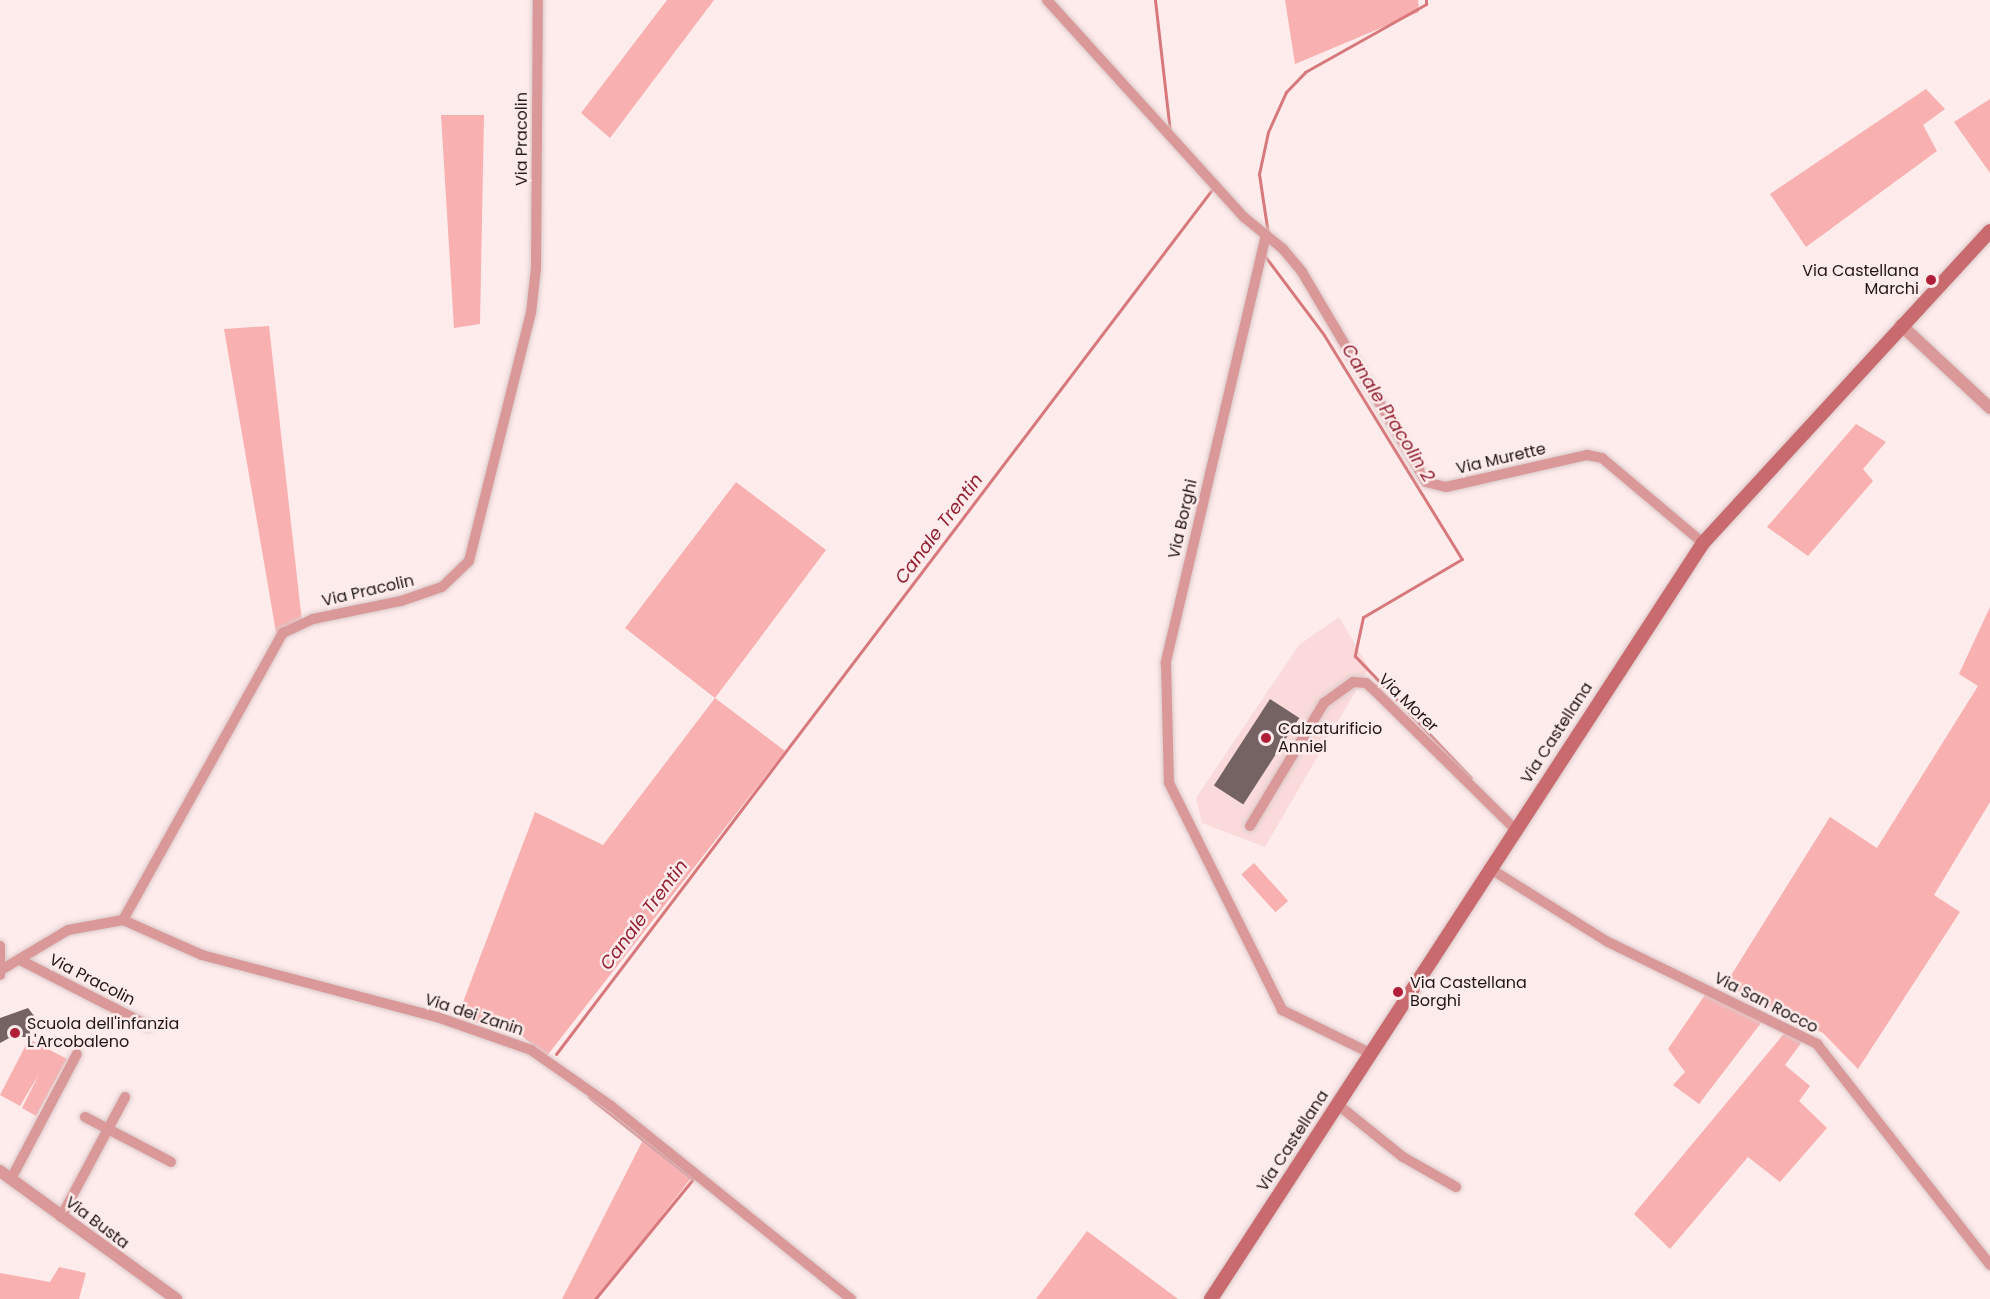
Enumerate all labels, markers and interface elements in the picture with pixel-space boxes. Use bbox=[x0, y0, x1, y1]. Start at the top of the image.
street label: Via Pracolin bbox=[512, 92, 532, 186]
place label: Via Castellana Marchi bbox=[1802, 261, 1919, 299]
marker: Via Castellana Marchi bbox=[1924, 273, 1938, 287]
water label: Canale Pracolin 2 bbox=[1337, 340, 1439, 486]
street label: Via Murette bbox=[1454, 439, 1548, 479]
water label: Canale Trentin bbox=[891, 470, 987, 588]
street label: Via Borghi bbox=[1165, 477, 1201, 561]
street label: Via Pracolin bbox=[320, 571, 416, 611]
street label: Via Morer bbox=[1374, 670, 1442, 736]
street label: Via Castellana bbox=[1517, 679, 1597, 787]
place label: Calzaturificio Anniel bbox=[1278, 719, 1382, 757]
marker: Calzaturificio Anniel bbox=[1259, 731, 1273, 745]
water label: Canale Trentin bbox=[596, 856, 692, 974]
street label: Via Pracolin bbox=[46, 950, 138, 1010]
street label: Via San Rocco bbox=[1711, 969, 1821, 1037]
place label: Via Castellana Borghi bbox=[1410, 973, 1527, 1011]
marker: Via Castellana Borghi bbox=[1391, 985, 1405, 999]
street label: Via dei Zanin bbox=[422, 990, 526, 1040]
place label: Scuola dell'infanzia L'Arcobaleno bbox=[27, 1014, 179, 1052]
marker: Scuola dell'infanzia L'Arcobaleno bbox=[8, 1026, 22, 1040]
street label: Via Castellana bbox=[1253, 1087, 1333, 1195]
street label: Via Busta bbox=[61, 1193, 133, 1253]

